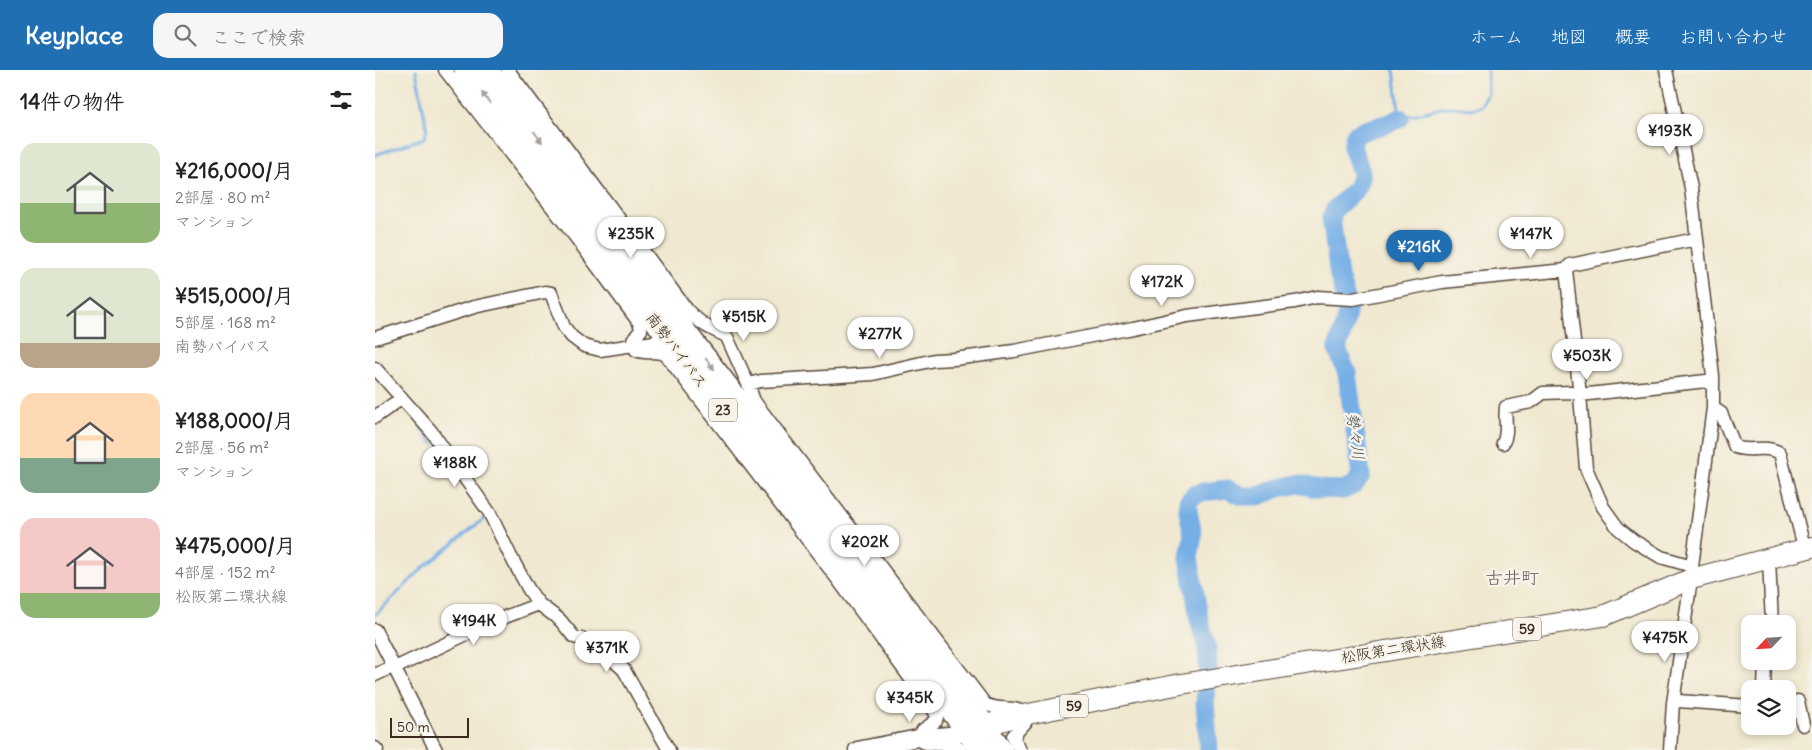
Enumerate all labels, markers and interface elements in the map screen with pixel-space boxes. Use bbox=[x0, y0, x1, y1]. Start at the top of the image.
search box bbox=[153, 13, 503, 58]
text: Keyplace bbox=[25, 20, 123, 50]
icon: search bbox=[171, 21, 199, 49]
text: ここで検索 bbox=[211, 25, 306, 49]
text: ホーム bbox=[1470, 25, 1523, 48]
text: 地図 bbox=[1551, 25, 1587, 48]
text: 概要 bbox=[1615, 25, 1651, 48]
text: お問い合わせ bbox=[1679, 25, 1787, 48]
icon: filters bbox=[327, 86, 355, 114]
text: 14件の物件 bbox=[20, 88, 124, 115]
one-way arrow bbox=[480, 92, 491, 105]
pin: ¥193K bbox=[1635, 114, 1705, 156]
text: ¥193K bbox=[1648, 120, 1692, 140]
one-way arrow bbox=[533, 130, 543, 144]
text: ¥216,000/月 bbox=[175, 157, 294, 184]
icon: home bbox=[60, 163, 120, 223]
text: 2部屋 · 80 m² bbox=[175, 187, 271, 207]
text: マンション bbox=[175, 211, 254, 231]
pin: ¥235K bbox=[596, 216, 666, 259]
pin: ¥147K bbox=[1496, 216, 1566, 259]
text: ¥235K bbox=[608, 223, 654, 243]
text: ¥147K bbox=[1510, 223, 1552, 243]
pin: ¥216K bbox=[1384, 230, 1454, 272]
text: ¥216K bbox=[1397, 236, 1441, 256]
pin: ¥172K bbox=[1127, 264, 1197, 307]
text: ¥172K bbox=[1141, 271, 1183, 291]
text: ¥515,000/月 bbox=[175, 282, 294, 309]
icon: home bbox=[60, 288, 120, 348]
pin: ¥515K bbox=[709, 300, 779, 342]
text: ¥515K bbox=[722, 306, 766, 326]
street label: 南勢バイパス bbox=[642, 308, 712, 392]
text: 5部屋 · 168 m² bbox=[175, 312, 276, 332]
pin: ¥277K bbox=[845, 316, 915, 359]
text: ¥277K bbox=[858, 323, 902, 343]
text: 南勢バイパス bbox=[175, 336, 271, 356]
pin: ¥503K bbox=[1552, 338, 1622, 381]
text: ¥503K bbox=[1563, 345, 1611, 365]
one-way arrow bbox=[705, 357, 716, 370]
road number: 23 bbox=[709, 398, 737, 422]
text: ¥188,000/月 bbox=[175, 407, 294, 434]
water label: 勢々川 bbox=[1343, 411, 1369, 461]
icon: home bbox=[60, 413, 120, 473]
text: 2部屋 · 56 m² bbox=[175, 437, 269, 457]
pin: ¥188K bbox=[420, 446, 490, 488]
text: ¥188K bbox=[433, 452, 477, 472]
text: マンション bbox=[175, 461, 254, 481]
pin: ¥202K bbox=[830, 524, 900, 567]
text: ¥202K bbox=[841, 531, 889, 551]
text: ¥475,000/月 bbox=[175, 532, 296, 559]
icon: home bbox=[60, 538, 120, 598]
text: 4部屋 · 152 m² bbox=[175, 562, 276, 582]
district label: 古井町 bbox=[1485, 566, 1539, 589]
text: 松阪第二環状線 bbox=[175, 586, 287, 606]
pin: ¥194K bbox=[439, 604, 509, 646]
text: ¥194K bbox=[452, 610, 496, 630]
north arrow bbox=[1741, 615, 1796, 670]
map controls bbox=[1741, 615, 1796, 735]
road number: 59 bbox=[1513, 618, 1541, 640]
pin: ¥475K bbox=[1630, 620, 1700, 663]
text: ¥475K bbox=[1642, 627, 1688, 647]
pin: ¥371K bbox=[572, 630, 642, 673]
street label: 松阪第二環状線 bbox=[1340, 631, 1446, 667]
text: ¥371K bbox=[586, 637, 628, 657]
pin: ¥345K bbox=[875, 680, 945, 723]
button: layers bbox=[1741, 680, 1796, 735]
text: ¥345K bbox=[887, 687, 933, 707]
road number: 59 bbox=[1060, 694, 1088, 718]
scale bar bbox=[390, 715, 469, 738]
text: 50 m bbox=[397, 718, 430, 736]

